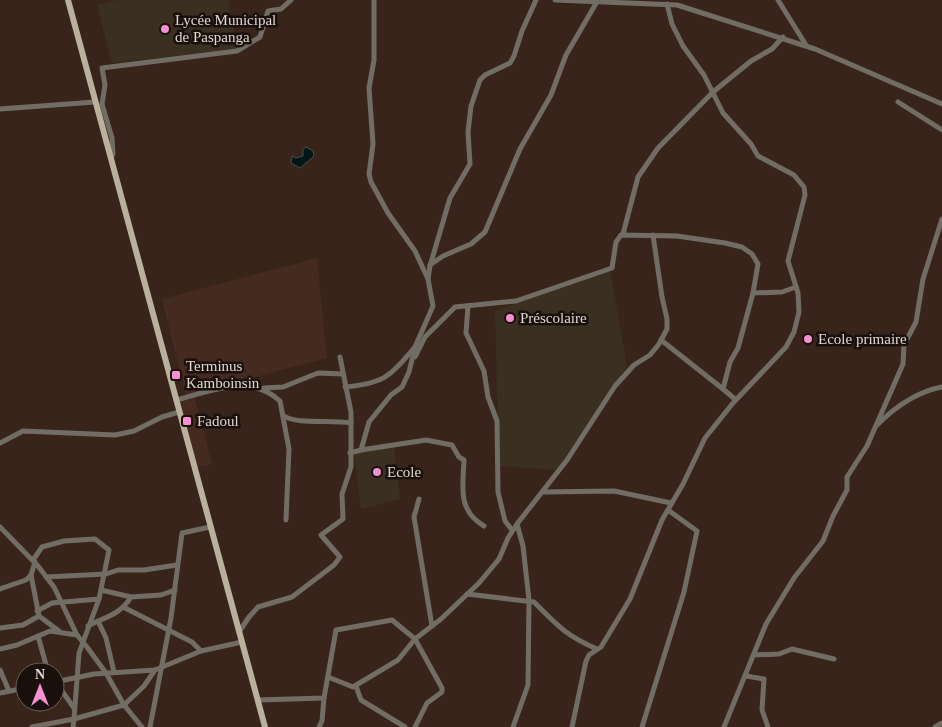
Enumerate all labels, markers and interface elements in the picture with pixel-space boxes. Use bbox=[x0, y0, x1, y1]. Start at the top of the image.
place label: Lycée Municipal de Paspanga bbox=[175, 12, 276, 45]
marker: Lycée Municipal de Paspanga bbox=[159, 23, 171, 35]
place label: Préscolaire bbox=[520, 310, 587, 326]
marker: Préscolaire bbox=[504, 312, 516, 324]
place label: Ecole primaire bbox=[818, 331, 907, 347]
marker: Ecole primaire bbox=[802, 333, 814, 345]
place label: Terminus Kamboinsin bbox=[186, 358, 260, 391]
marker: Terminus Kamboinsin bbox=[170, 369, 182, 381]
place label: Fadoul bbox=[197, 413, 239, 429]
marker: Fadoul bbox=[181, 415, 193, 427]
place label: Ecole bbox=[387, 464, 421, 480]
marker: Ecole bbox=[371, 466, 383, 478]
north arrow bbox=[15, 662, 65, 712]
text: N bbox=[35, 667, 45, 682]

